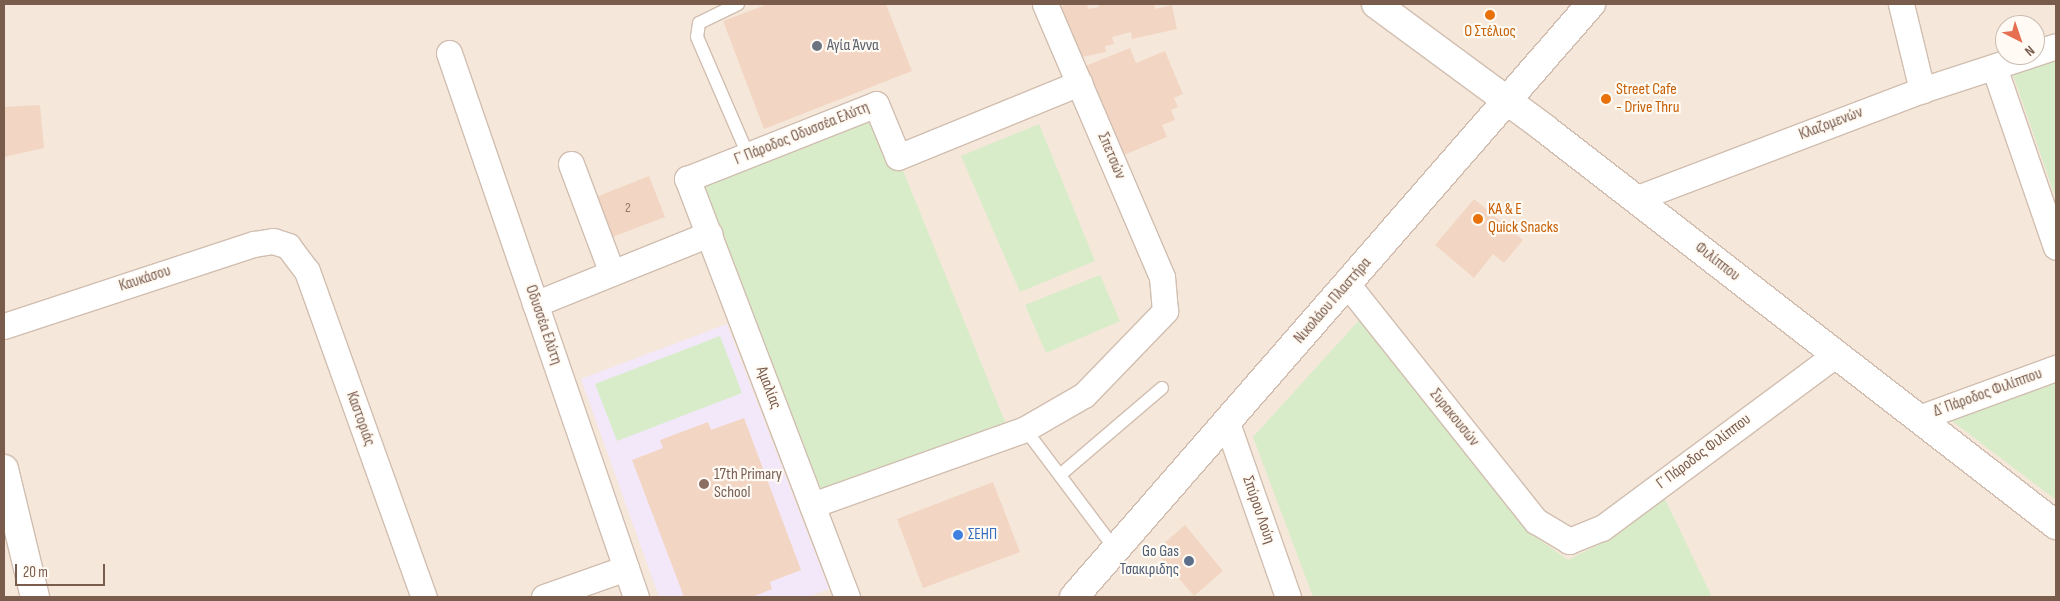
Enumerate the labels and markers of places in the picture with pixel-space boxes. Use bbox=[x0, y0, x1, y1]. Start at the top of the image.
marker: Ο Στέλιος bbox=[1484, 9, 1496, 21]
place label: Ο Στέλιος bbox=[1464, 22, 1516, 42]
place label: Αγία Άννα bbox=[827, 36, 879, 56]
marker: Αγία Άννα bbox=[811, 40, 823, 52]
place label: Street Cafe - Drive Thru bbox=[1616, 80, 1679, 118]
marker: Street Cafe - Drive Thru bbox=[1600, 93, 1612, 105]
place label: KA & E Quick Snacks bbox=[1488, 200, 1558, 238]
marker: KA & E Quick Snacks bbox=[1472, 213, 1484, 225]
place label: 17th Primary School bbox=[714, 465, 782, 503]
marker: 17th Primary School bbox=[698, 478, 710, 490]
place label: ΣΕΗΠ bbox=[968, 525, 997, 545]
marker: ΣΕΗΠ bbox=[952, 529, 964, 541]
place label: Go Gas Τσακιριδης bbox=[1120, 542, 1179, 580]
marker: Go Gas Τσακιριδης bbox=[1183, 555, 1195, 567]

